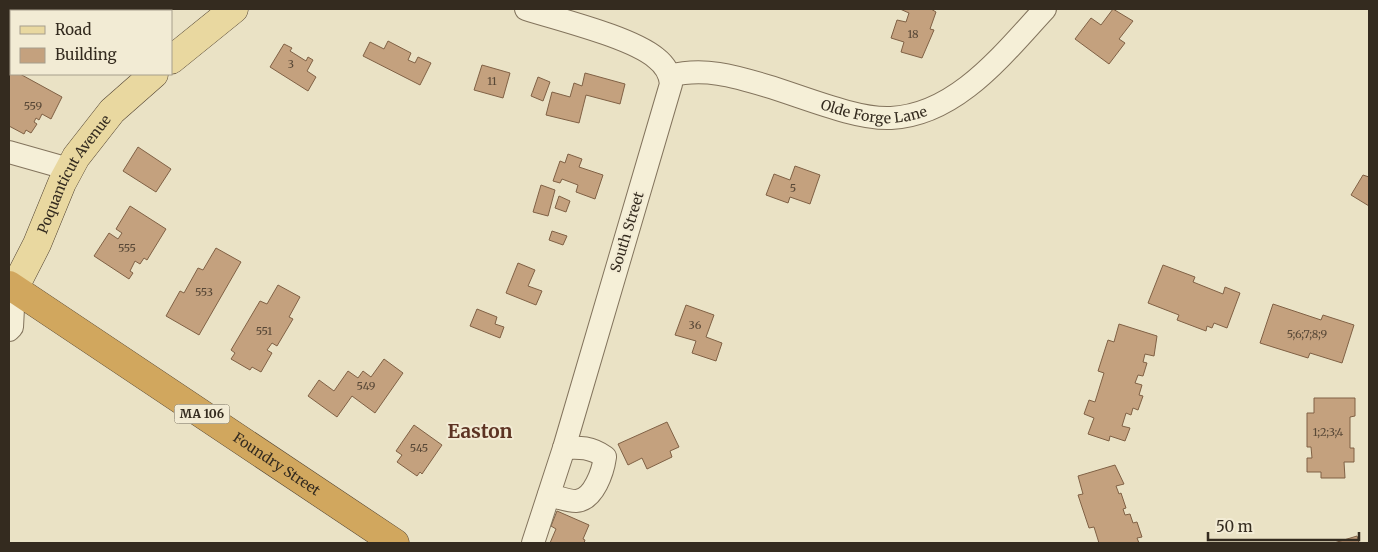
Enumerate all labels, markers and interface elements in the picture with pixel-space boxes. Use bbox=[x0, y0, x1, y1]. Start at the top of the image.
legend bbox=[10, 10, 172, 75]
text: Road bbox=[55, 20, 91, 39]
house number: 18 bbox=[907, 27, 919, 41]
text: Building bbox=[55, 45, 117, 64]
house number: 3 bbox=[288, 57, 294, 71]
house number: 11 bbox=[487, 74, 497, 88]
street label: Olde Forge Lane bbox=[818, 95, 929, 127]
house number: 559 bbox=[24, 99, 43, 113]
street label: Poquanticut Avenue bbox=[33, 111, 115, 236]
house number: 5 bbox=[790, 181, 796, 195]
street label: South Street bbox=[606, 189, 648, 274]
house number: 555 bbox=[118, 241, 136, 255]
house number: 553 bbox=[195, 285, 213, 299]
house number: 36 bbox=[689, 318, 702, 332]
house number: 551 bbox=[256, 324, 272, 338]
house number: 5;6;7;8;9 bbox=[1287, 327, 1328, 341]
house number: 549 bbox=[357, 379, 376, 393]
road number: MA 106 bbox=[174, 404, 230, 424]
district label: Easton bbox=[448, 419, 512, 443]
house number: 1;2;3;4 bbox=[1313, 425, 1344, 439]
street label: Foundry Street bbox=[230, 428, 324, 500]
house number: 545 bbox=[410, 441, 428, 455]
scale bar bbox=[1208, 510, 1359, 542]
text: 50 m bbox=[1216, 517, 1253, 536]

